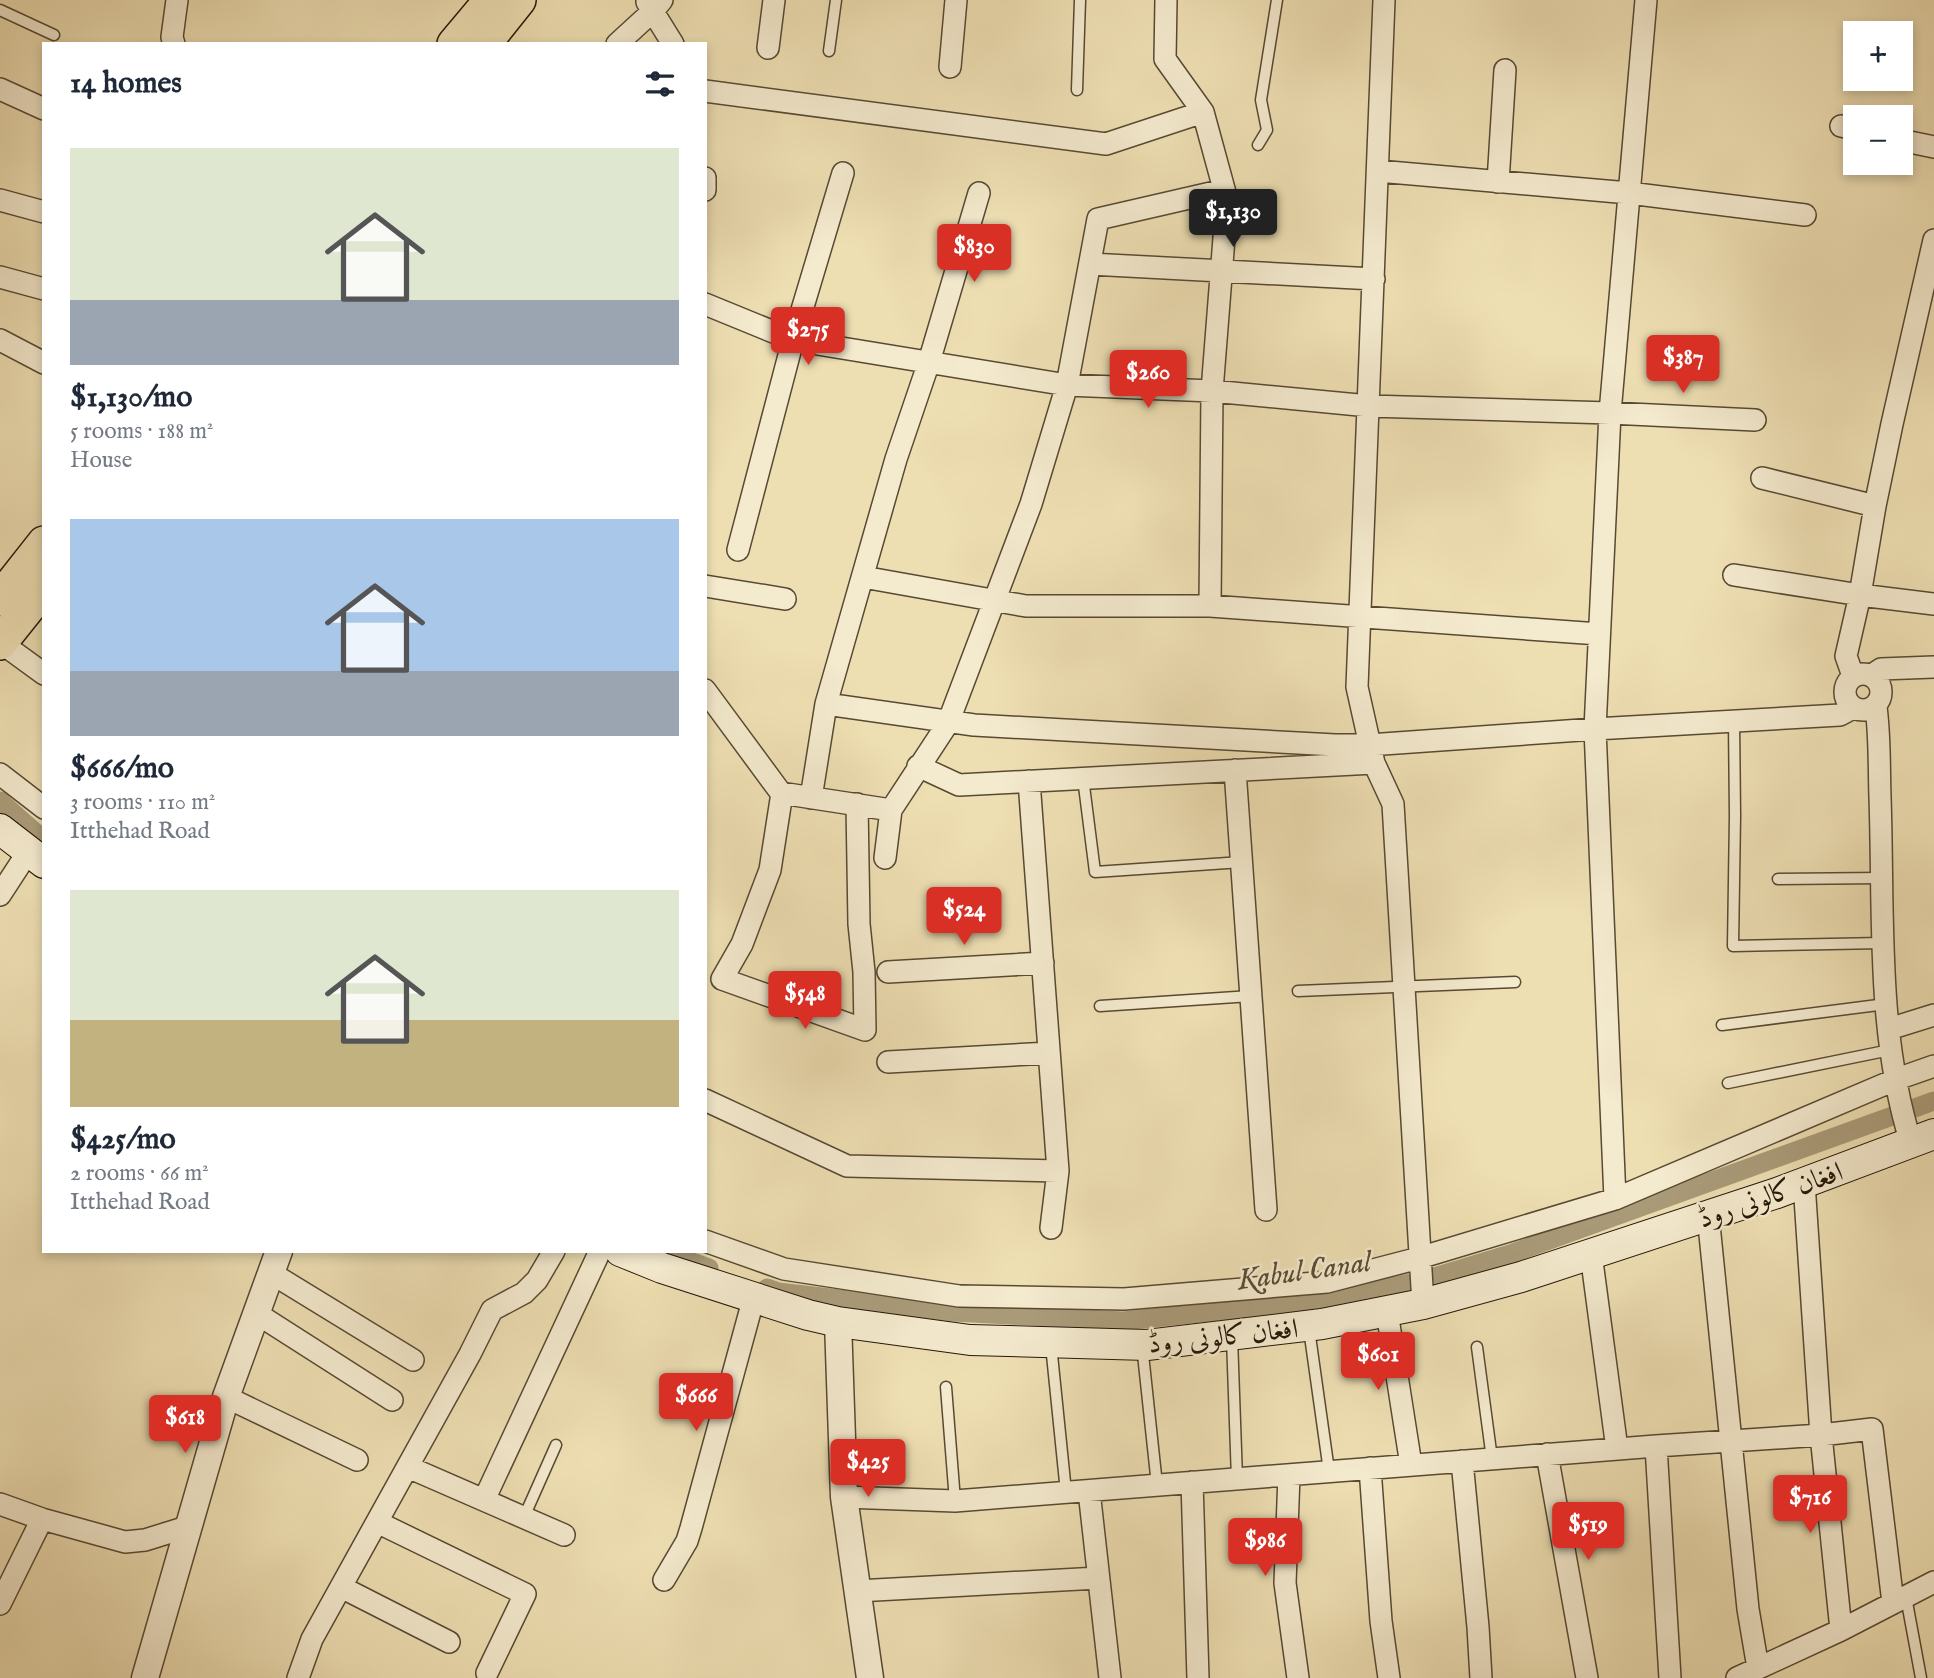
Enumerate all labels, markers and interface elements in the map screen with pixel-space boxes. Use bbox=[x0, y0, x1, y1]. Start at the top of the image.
map controls bbox=[1843, 21, 1913, 175]
button: + bbox=[1843, 21, 1913, 91]
text: 14 homes bbox=[70, 65, 182, 103]
icon: filters bbox=[641, 65, 679, 103]
button: − bbox=[1843, 105, 1913, 175]
pin: $1,130 bbox=[1176, 190, 1290, 249]
icon: home bbox=[312, 194, 438, 320]
text: $1,130 bbox=[1205, 197, 1261, 226]
pin: $830 bbox=[933, 224, 1015, 284]
text: $830 bbox=[953, 232, 995, 261]
pin: $275 bbox=[767, 308, 849, 367]
text: $275 bbox=[787, 315, 829, 344]
pin: $387 bbox=[1642, 336, 1724, 395]
text: $387 bbox=[1662, 343, 1704, 372]
pin: $260 bbox=[1107, 350, 1189, 410]
text: $260 bbox=[1126, 358, 1170, 387]
text: $1,130/mo bbox=[70, 379, 192, 417]
text: 5 rooms · 188 m² bbox=[70, 417, 213, 446]
text: House bbox=[70, 446, 132, 475]
icon: home bbox=[312, 565, 438, 691]
text: $666/mo bbox=[70, 750, 174, 788]
text: 3 rooms · 110 m² bbox=[70, 788, 215, 817]
text: Itthehad Road bbox=[70, 817, 210, 846]
pin: $524 bbox=[923, 888, 1005, 947]
text: $524 bbox=[942, 895, 986, 924]
icon: home bbox=[312, 936, 438, 1062]
pin: $548 bbox=[764, 972, 846, 1031]
text: $548 bbox=[784, 979, 826, 1008]
text: $425/mo bbox=[70, 1121, 176, 1159]
street label: افغان کالونی روڈ bbox=[1694, 1155, 1848, 1237]
text: 2 rooms · 66 m² bbox=[70, 1159, 209, 1188]
text: Itthehad Road bbox=[70, 1188, 210, 1217]
water label: Kabul Canal bbox=[1234, 1243, 1377, 1300]
street label: افغان کالونی روڈ bbox=[1146, 1312, 1300, 1363]
pin: $601 bbox=[1337, 1332, 1419, 1392]
text: $601 bbox=[1357, 1340, 1399, 1369]
pin: $666 bbox=[655, 1374, 737, 1433]
text: $666 bbox=[675, 1381, 717, 1410]
pin: $618 bbox=[144, 1396, 226, 1455]
text: $618 bbox=[165, 1403, 205, 1432]
pin: $425 bbox=[827, 1440, 909, 1499]
text: $425 bbox=[846, 1447, 890, 1476]
pin: $716 bbox=[1769, 1476, 1851, 1535]
text: $716 bbox=[1789, 1483, 1831, 1512]
pin: $519 bbox=[1547, 1502, 1629, 1562]
text: $519 bbox=[1568, 1510, 1608, 1539]
pin: $986 bbox=[1224, 1518, 1306, 1578]
text: $986 bbox=[1244, 1526, 1286, 1555]

